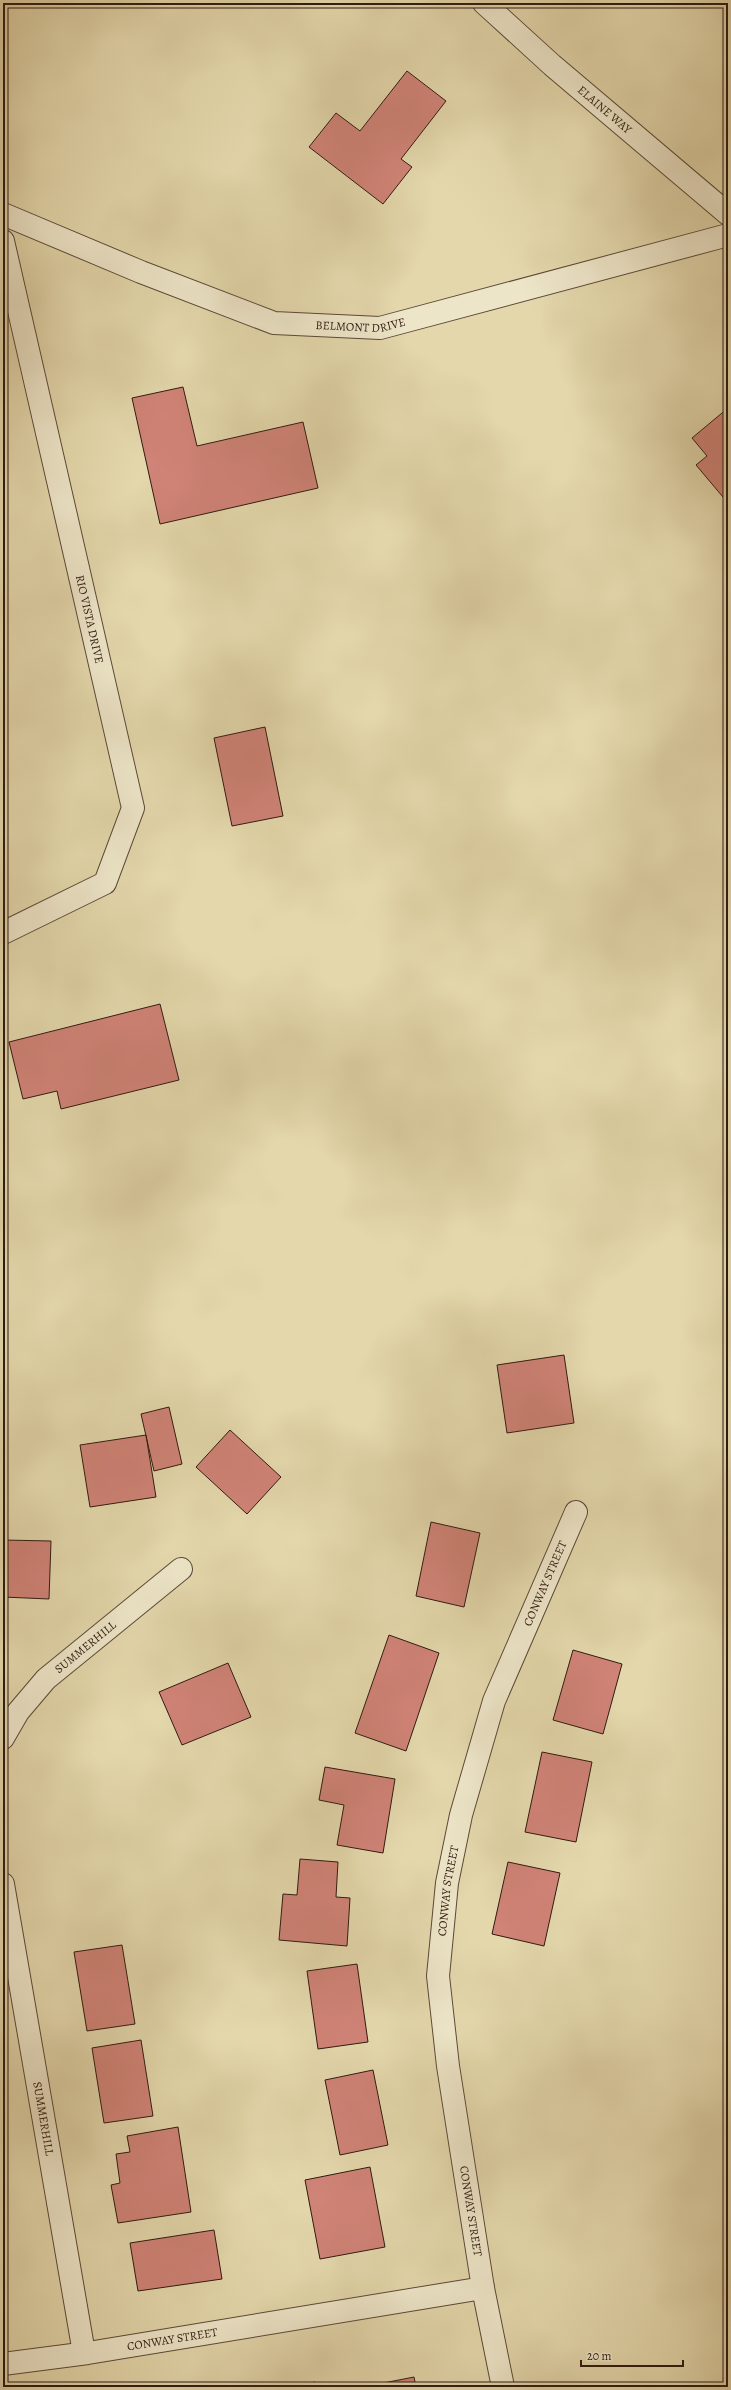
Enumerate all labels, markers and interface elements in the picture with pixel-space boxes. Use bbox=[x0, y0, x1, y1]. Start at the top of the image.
street label: ELAINE WAY bbox=[574, 82, 636, 138]
street label: BELMONT DRIVE bbox=[315, 314, 407, 336]
street label: RIO VISTA DRIVE bbox=[72, 573, 108, 665]
street label: CONWAY STREET bbox=[519, 1538, 571, 1629]
street label: SUMMERHILL bbox=[51, 1617, 120, 1677]
street label: CONWAY STREET bbox=[434, 1844, 463, 1937]
street label: SUMMERHILL bbox=[29, 2080, 58, 2158]
street label: CONWAY STREET bbox=[456, 2165, 486, 2258]
street label: CONWAY STREET bbox=[126, 2324, 219, 2354]
scale bar bbox=[581, 2342, 683, 2368]
text: 20 m bbox=[587, 2348, 611, 2364]

